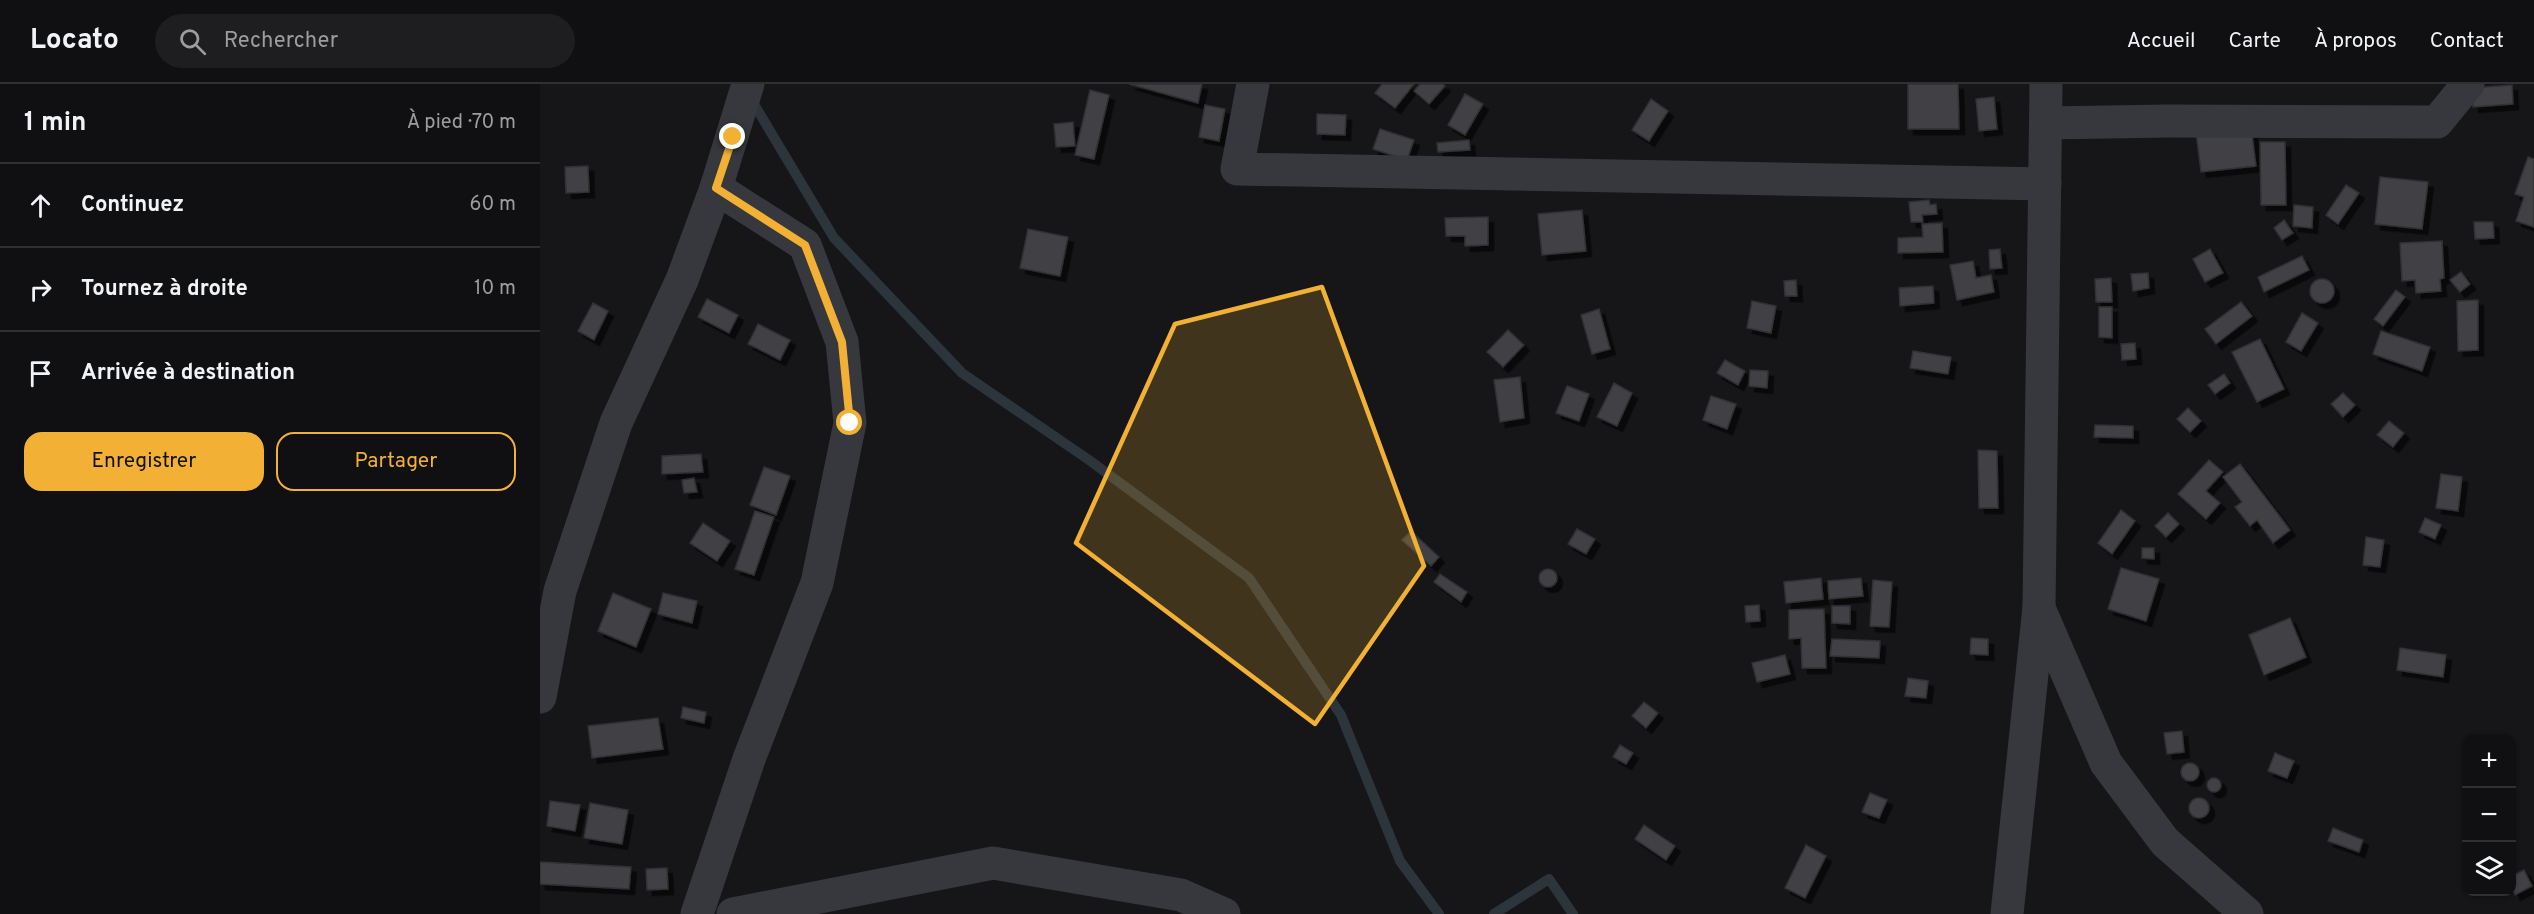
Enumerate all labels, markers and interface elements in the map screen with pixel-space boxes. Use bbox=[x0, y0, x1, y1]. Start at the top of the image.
search box bbox=[155, 14, 575, 68]
text: Locato bbox=[30, 23, 119, 59]
icon: search bbox=[176, 25, 209, 58]
text: Rechercher bbox=[224, 28, 338, 55]
text: Accueil bbox=[2127, 28, 2196, 55]
text: Carte bbox=[2229, 28, 2281, 55]
text: À propos bbox=[2314, 28, 2397, 55]
text: Contact bbox=[2430, 28, 2504, 55]
text: 1 min bbox=[24, 107, 86, 140]
text: À pied · 70 m bbox=[407, 110, 516, 136]
route end bbox=[719, 123, 745, 149]
icon: ahead bbox=[24, 189, 57, 222]
text: Continuez bbox=[81, 192, 184, 219]
text: 60 m bbox=[470, 192, 516, 218]
icon: right bbox=[24, 273, 57, 306]
text: Tournez à droite bbox=[81, 276, 248, 303]
text: 10 m bbox=[474, 276, 516, 302]
icon: arrive bbox=[24, 357, 57, 390]
text: Arrivée à destination bbox=[81, 360, 295, 387]
route start bbox=[836, 409, 862, 435]
button: Enregistrer bbox=[24, 432, 264, 491]
button: Partager bbox=[276, 432, 516, 491]
map controls bbox=[2462, 734, 2516, 896]
button: + bbox=[2462, 734, 2516, 788]
button: − bbox=[2462, 788, 2516, 842]
button: layers bbox=[2462, 842, 2516, 896]

